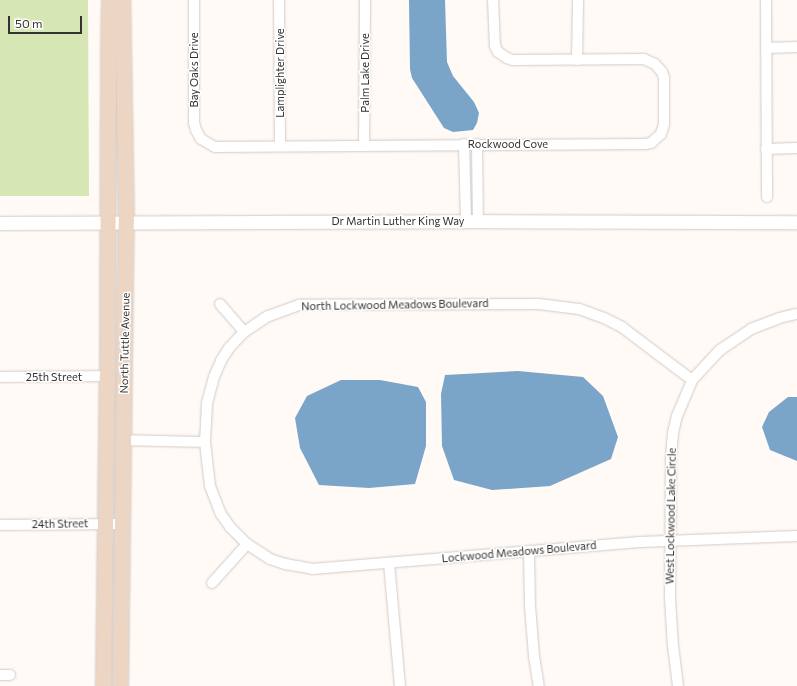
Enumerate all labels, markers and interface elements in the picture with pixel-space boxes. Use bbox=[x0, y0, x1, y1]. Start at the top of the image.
scale bar bbox=[10, 8, 84, 34]
text: 50 m bbox=[15, 16, 43, 30]
street label: Lamplighter Drive bbox=[273, 28, 287, 118]
street label: Bay Oaks Drive bbox=[187, 33, 201, 107]
street label: Palm Lake Drive bbox=[358, 33, 372, 113]
street label: Rockwood Cove bbox=[468, 137, 548, 151]
street label: Dr Martin Luther King Way bbox=[331, 214, 465, 228]
street label: North Tuttle Avenue bbox=[118, 292, 132, 394]
street label: North Lockwood Meadows Boulevard bbox=[301, 297, 489, 313]
street label: 25th Street bbox=[26, 370, 82, 384]
street label: West Lockwood Lake Circle bbox=[663, 448, 679, 584]
street label: 24th Street bbox=[32, 517, 88, 531]
street label: Lockwood Meadows Boulevard bbox=[441, 539, 597, 565]

